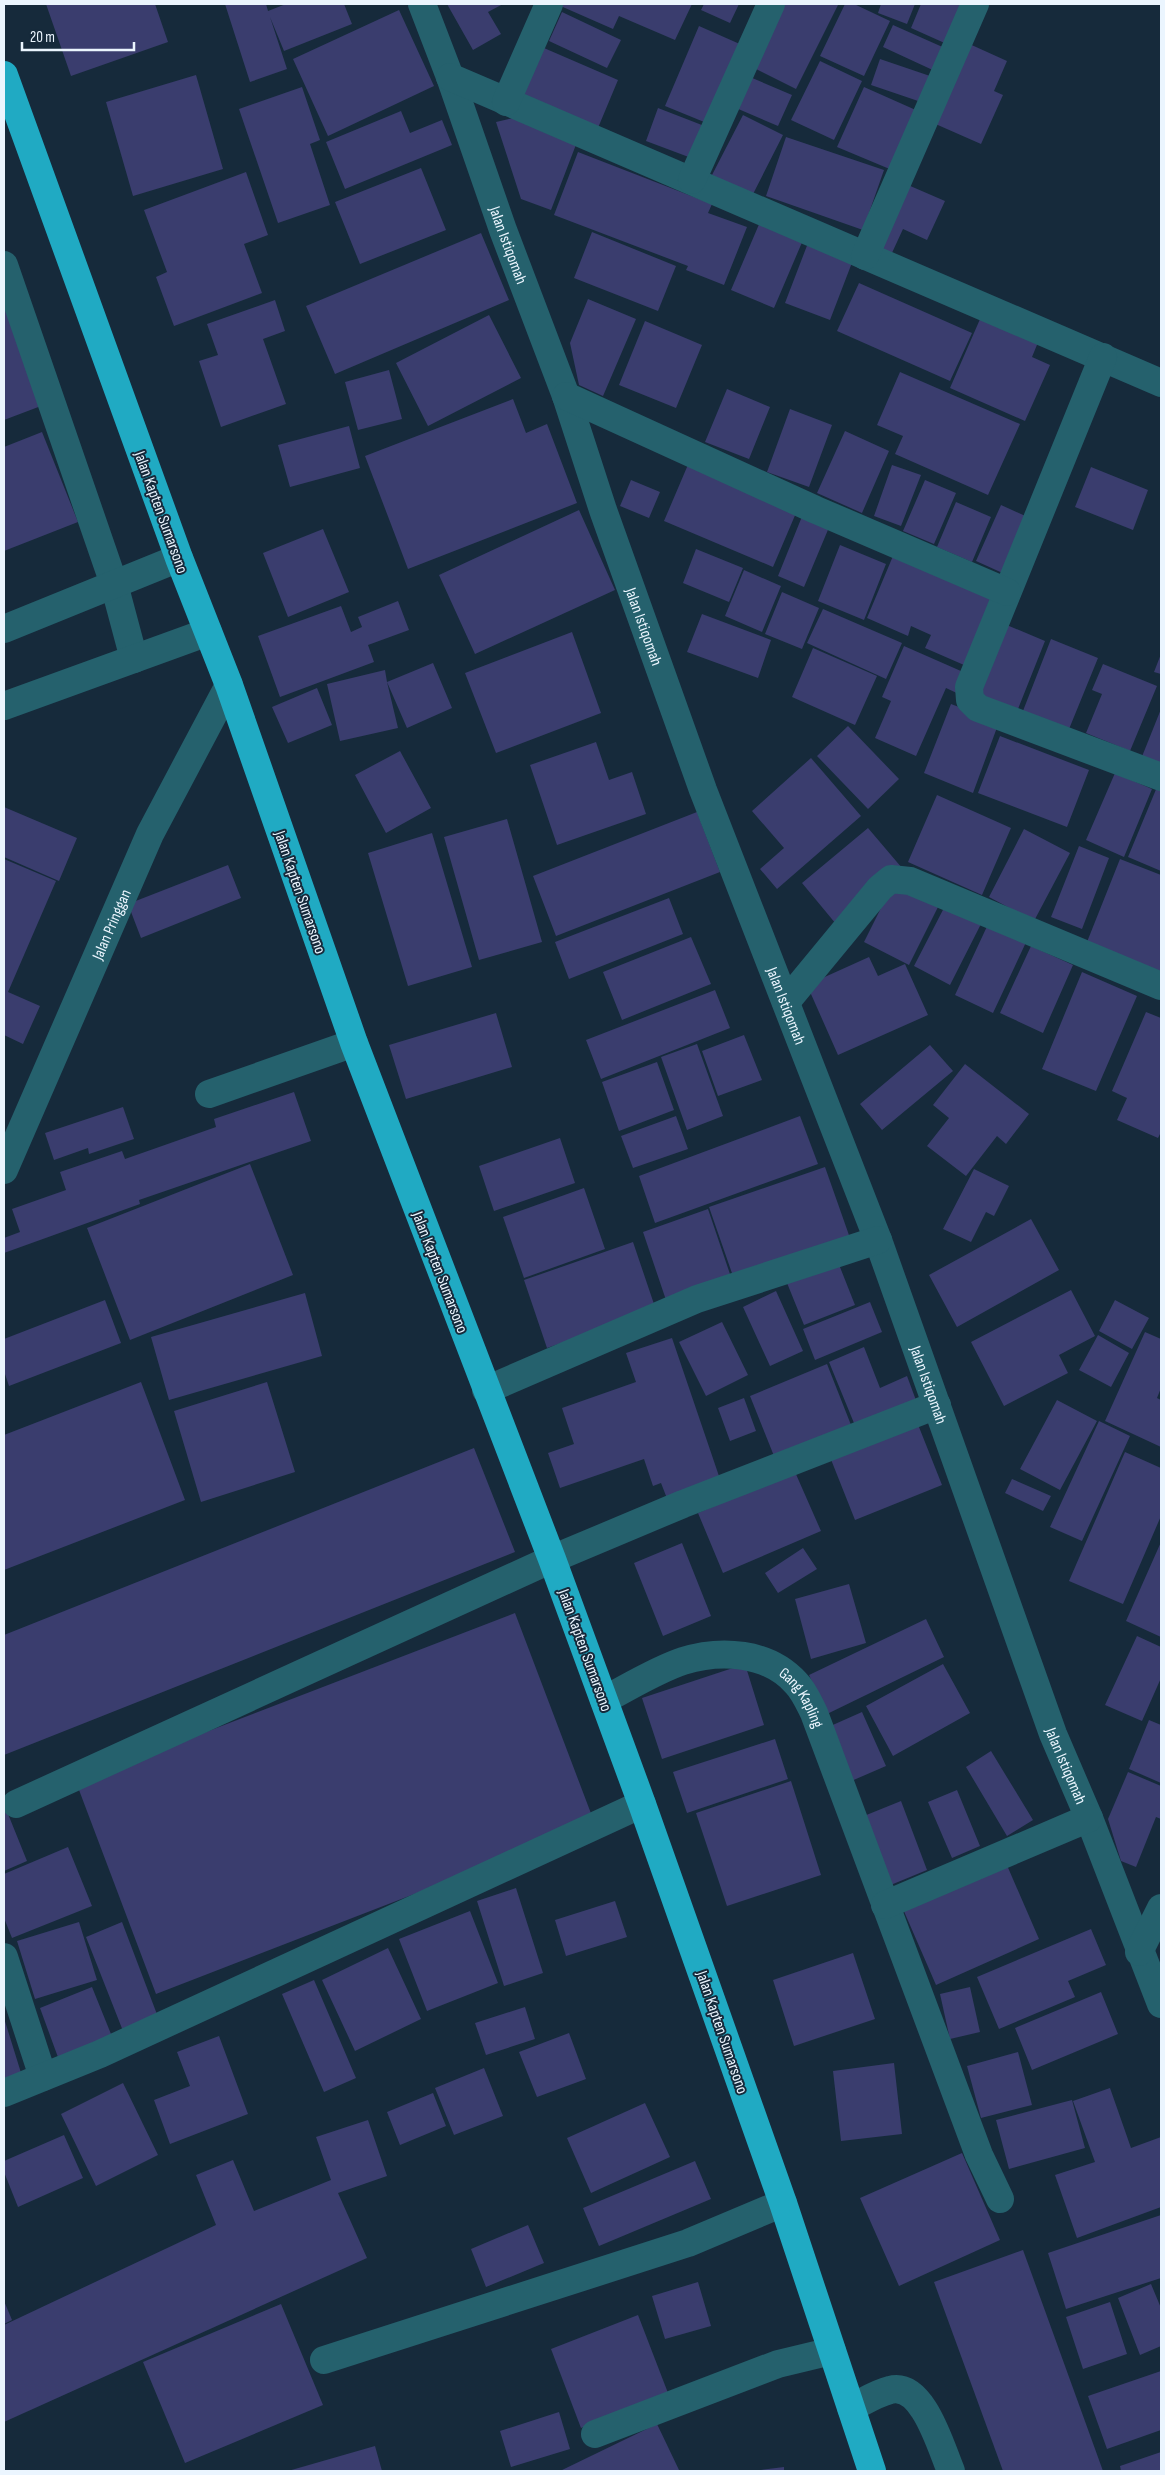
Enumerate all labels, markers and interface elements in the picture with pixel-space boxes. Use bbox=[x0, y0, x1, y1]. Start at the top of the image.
scale bar bbox=[22, 20, 135, 52]
text: 20 m bbox=[30, 28, 55, 47]
street label: Jalan Istiqomah bbox=[484, 203, 531, 287]
street label: Jalan Kapten Sumarsono bbox=[129, 448, 192, 576]
street label: Jalan Istiqomah bbox=[620, 584, 666, 668]
street label: Jalan Kapten Sumarsono bbox=[269, 828, 330, 956]
street label: Jalan Pringgan bbox=[88, 887, 136, 964]
street label: Jalan Istiqomah bbox=[761, 964, 809, 1047]
street label: Jalan Kapten Sumarsono bbox=[407, 1208, 472, 1336]
street label: Jalan Istiqomah bbox=[905, 1343, 950, 1427]
street label: Jalan Kapten Sumarsono bbox=[553, 1586, 616, 1714]
street label: Gang Kapling bbox=[775, 1664, 827, 1731]
street label: Jalan Istiqomah bbox=[1040, 1724, 1090, 1807]
street label: Jalan Kapten Sumarsono bbox=[691, 1968, 752, 2096]

